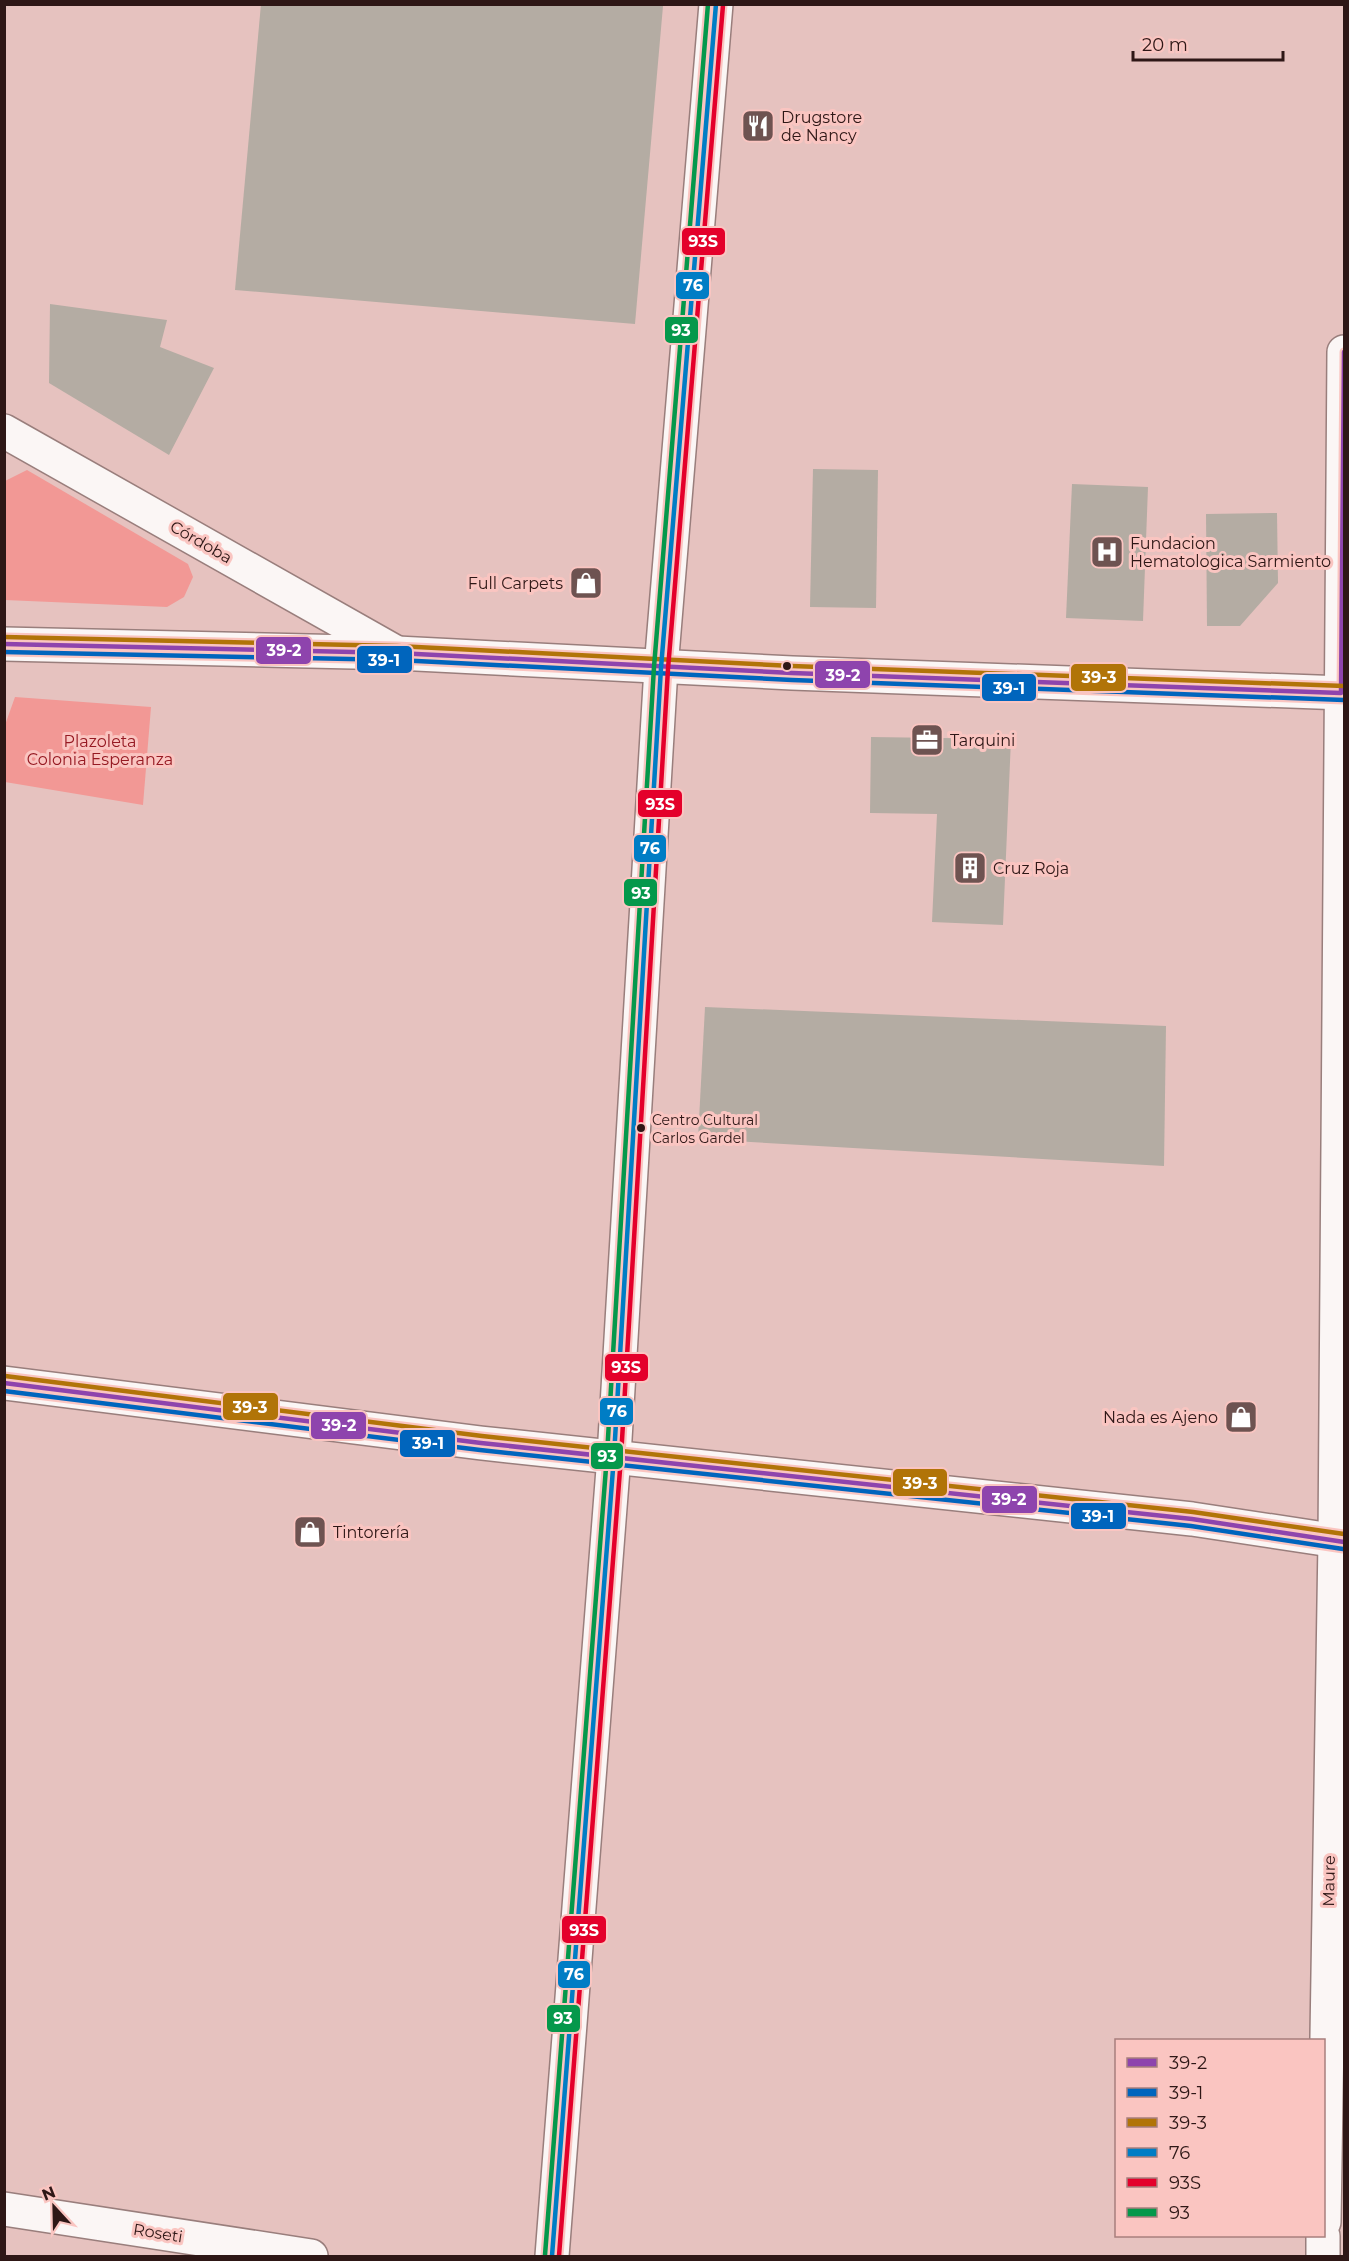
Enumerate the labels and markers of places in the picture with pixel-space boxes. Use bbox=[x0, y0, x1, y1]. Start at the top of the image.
restaurant icon: Drugstore de Nancy bbox=[740, 108, 776, 144]
place label: Drugstore de Nancy bbox=[781, 108, 862, 145]
hospital icon: Fundacion Hematologica Sarmiento bbox=[1089, 534, 1125, 570]
place label: Fundacion Hematologica Sarmiento bbox=[1130, 534, 1331, 571]
shop icon: Full Carpets bbox=[568, 565, 604, 601]
place label: Full Carpets bbox=[468, 574, 563, 593]
unlabelled marker bbox=[781, 660, 793, 672]
office icon: Tarquini bbox=[909, 722, 945, 758]
place label: Tarquini bbox=[950, 731, 1015, 750]
building icon: Cruz Roja bbox=[952, 850, 988, 886]
place label: Cruz Roja bbox=[993, 859, 1069, 878]
place label: Centro Cultural Carlos Gardel bbox=[652, 1111, 758, 1147]
marker: Centro Cultural Carlos Gardel bbox=[635, 1122, 647, 1134]
shop icon: Nada es Ajeno bbox=[1223, 1399, 1259, 1435]
place label: Nada es Ajeno bbox=[1103, 1408, 1218, 1427]
shop icon: Tintorería bbox=[292, 1514, 328, 1550]
place label: Tintorería bbox=[333, 1523, 409, 1542]

